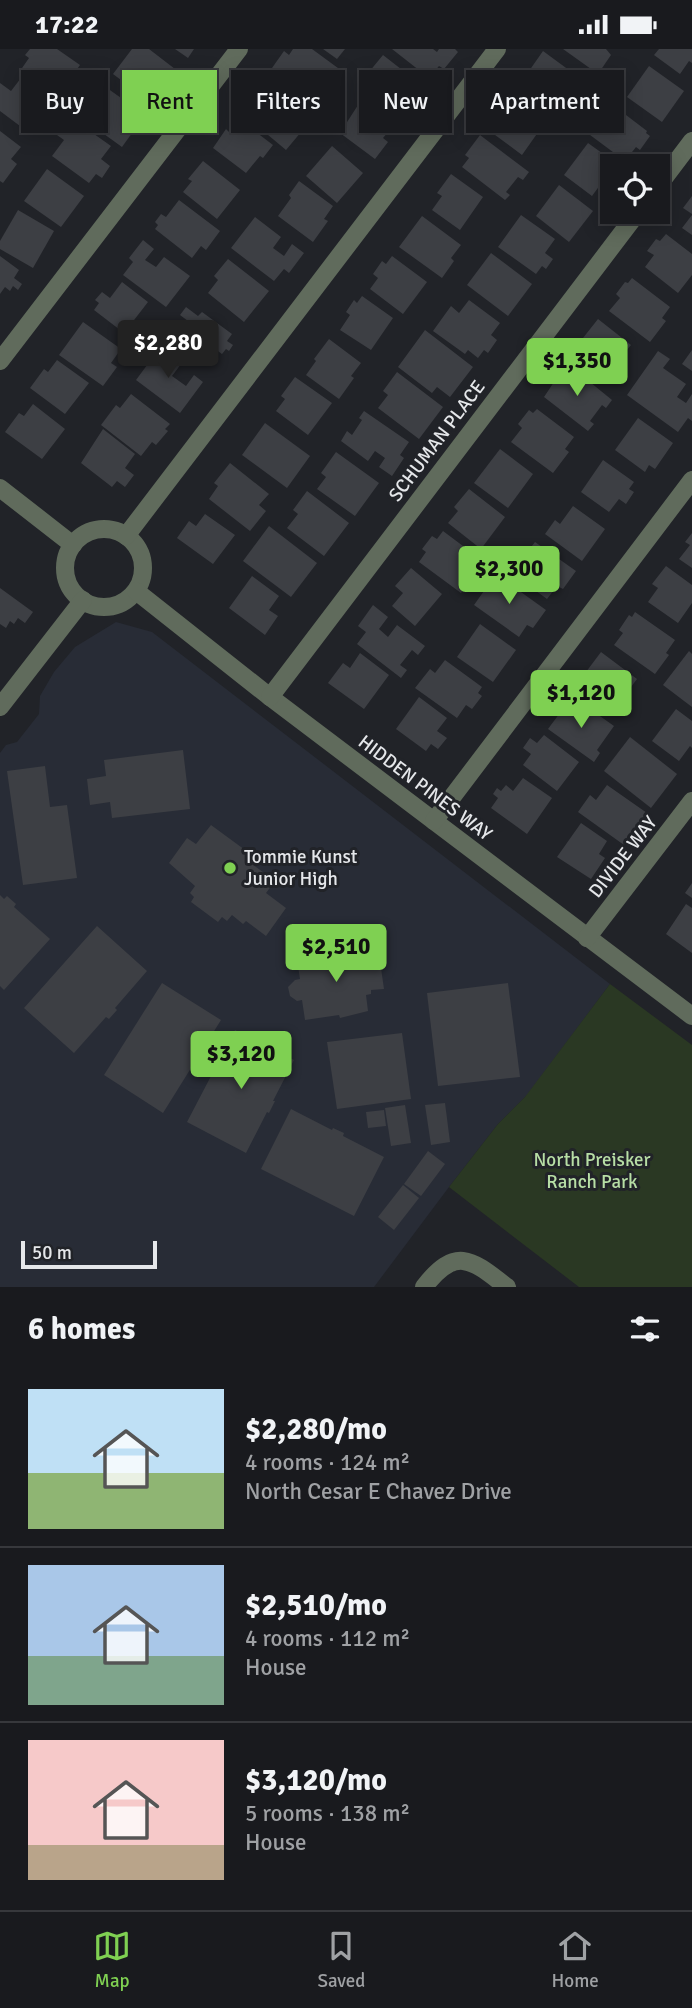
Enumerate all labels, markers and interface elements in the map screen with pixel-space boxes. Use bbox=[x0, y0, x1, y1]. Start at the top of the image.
text: 17:22 bbox=[35, 9, 99, 41]
chip: Buy bbox=[21, 70, 108, 133]
chip: Rent bbox=[122, 70, 217, 133]
chip: Filters bbox=[231, 70, 345, 133]
chip: New bbox=[359, 70, 452, 133]
chip: Apartment bbox=[466, 70, 624, 133]
map controls bbox=[600, 154, 670, 224]
button: locate bbox=[600, 154, 670, 224]
pin: $2,280 bbox=[111, 321, 225, 380]
text: $2,280 bbox=[134, 328, 202, 357]
pin: $1,350 bbox=[520, 339, 634, 398]
text: $1,350 bbox=[543, 346, 611, 375]
street label: SCHUMAN PLACE bbox=[384, 376, 490, 506]
pin: $2,300 bbox=[452, 547, 566, 606]
text: $2,300 bbox=[475, 554, 543, 583]
pin: $1,120 bbox=[524, 671, 638, 730]
text: $1,120 bbox=[547, 678, 615, 707]
street label: HIDDEN PINES WAY bbox=[353, 730, 497, 846]
street label: DIVIDE WAY bbox=[584, 811, 663, 903]
place label: Tommie Kunst Junior High bbox=[244, 845, 358, 891]
marker: Tommie Kunst Junior High bbox=[222, 860, 238, 876]
pin: $2,510 bbox=[279, 925, 393, 984]
text: $2,510 bbox=[302, 932, 370, 961]
pin: $3,120 bbox=[184, 1031, 298, 1091]
text: $3,120 bbox=[207, 1039, 275, 1068]
park label: North Preisker Ranch Park bbox=[533, 1148, 651, 1194]
scale bar bbox=[21, 1238, 158, 1270]
text: 50 m bbox=[32, 1241, 72, 1265]
icon: filters bbox=[626, 1310, 664, 1348]
text: 6 homes bbox=[28, 1311, 135, 1348]
text: $2,280/mo bbox=[245, 1411, 387, 1448]
icon: home bbox=[84, 1417, 168, 1501]
text: 4 rooms · 124 m² bbox=[245, 1448, 410, 1477]
text: North Cesar E Chavez Drive bbox=[245, 1477, 512, 1506]
text: $2,510/mo bbox=[245, 1587, 387, 1624]
icon: home bbox=[84, 1593, 168, 1677]
text: 4 rooms · 112 m² bbox=[245, 1624, 410, 1653]
text: House bbox=[245, 1653, 307, 1682]
text: $3,120/mo bbox=[245, 1762, 387, 1799]
icon: home bbox=[84, 1768, 168, 1852]
text: 5 rooms · 138 m² bbox=[245, 1799, 410, 1828]
text: House bbox=[245, 1828, 307, 1857]
tab: Map bbox=[93, 1927, 131, 1993]
tab: Saved bbox=[317, 1927, 365, 1993]
tab: Home bbox=[552, 1927, 599, 1993]

